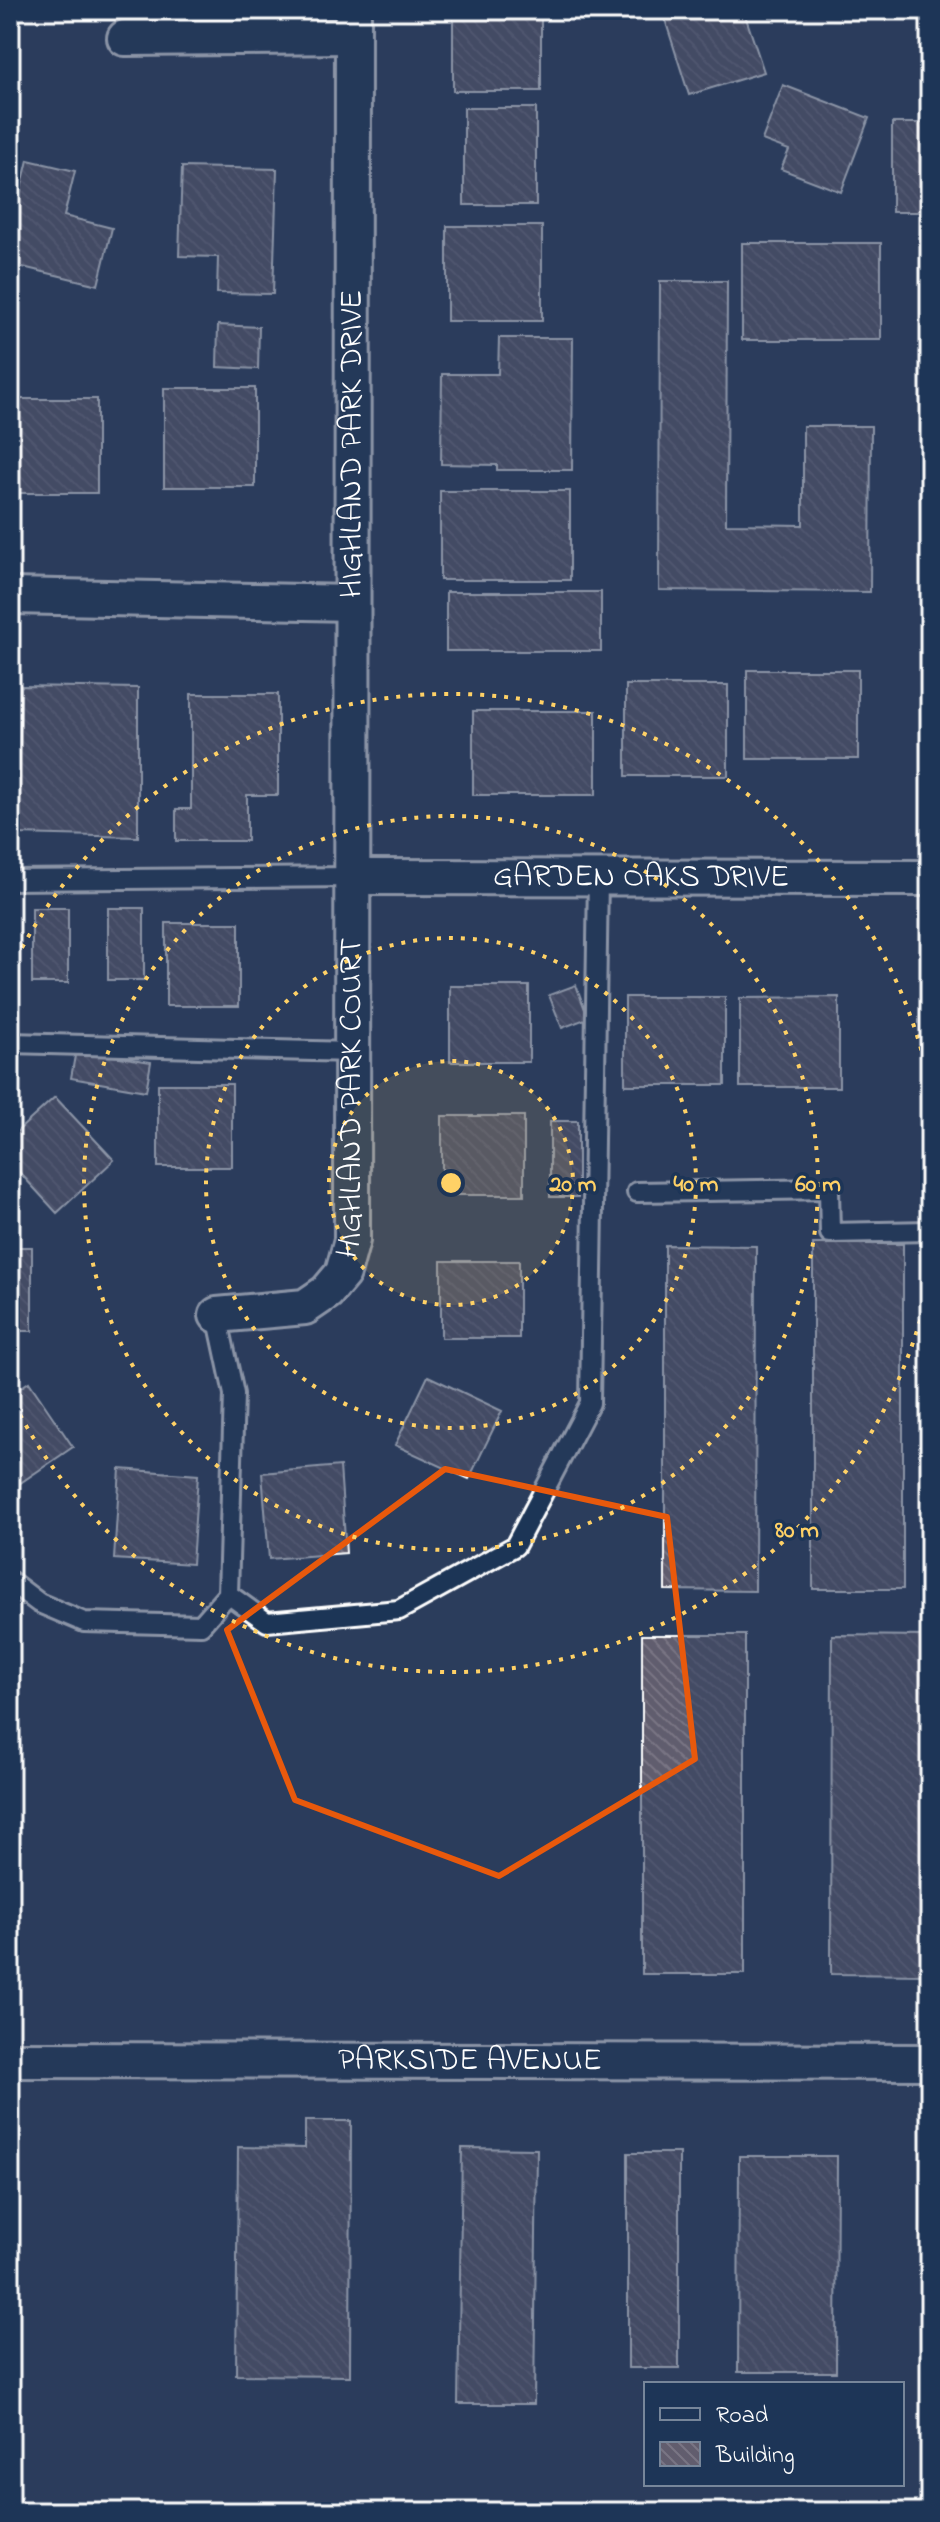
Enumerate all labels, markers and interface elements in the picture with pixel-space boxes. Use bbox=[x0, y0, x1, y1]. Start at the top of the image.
street label: HIGHLAND PARK DRIVE bbox=[329, 290, 376, 598]
street label: GARDEN OAKS DRIVE bbox=[493, 854, 789, 901]
street label: HIGHLAND PARK COURT bbox=[324, 938, 376, 1264]
text: 20 m bbox=[549, 1168, 597, 1203]
text: 40 m bbox=[674, 1168, 719, 1203]
text: 60 m bbox=[795, 1168, 841, 1203]
centre of rings bbox=[437, 1169, 465, 1197]
text: 80 m bbox=[774, 1514, 819, 1549]
street label: PARKSIDE AVENUE bbox=[338, 2037, 602, 2085]
legend bbox=[644, 2382, 904, 2486]
text: Road bbox=[716, 2399, 769, 2434]
text: Building bbox=[715, 2439, 795, 2474]

